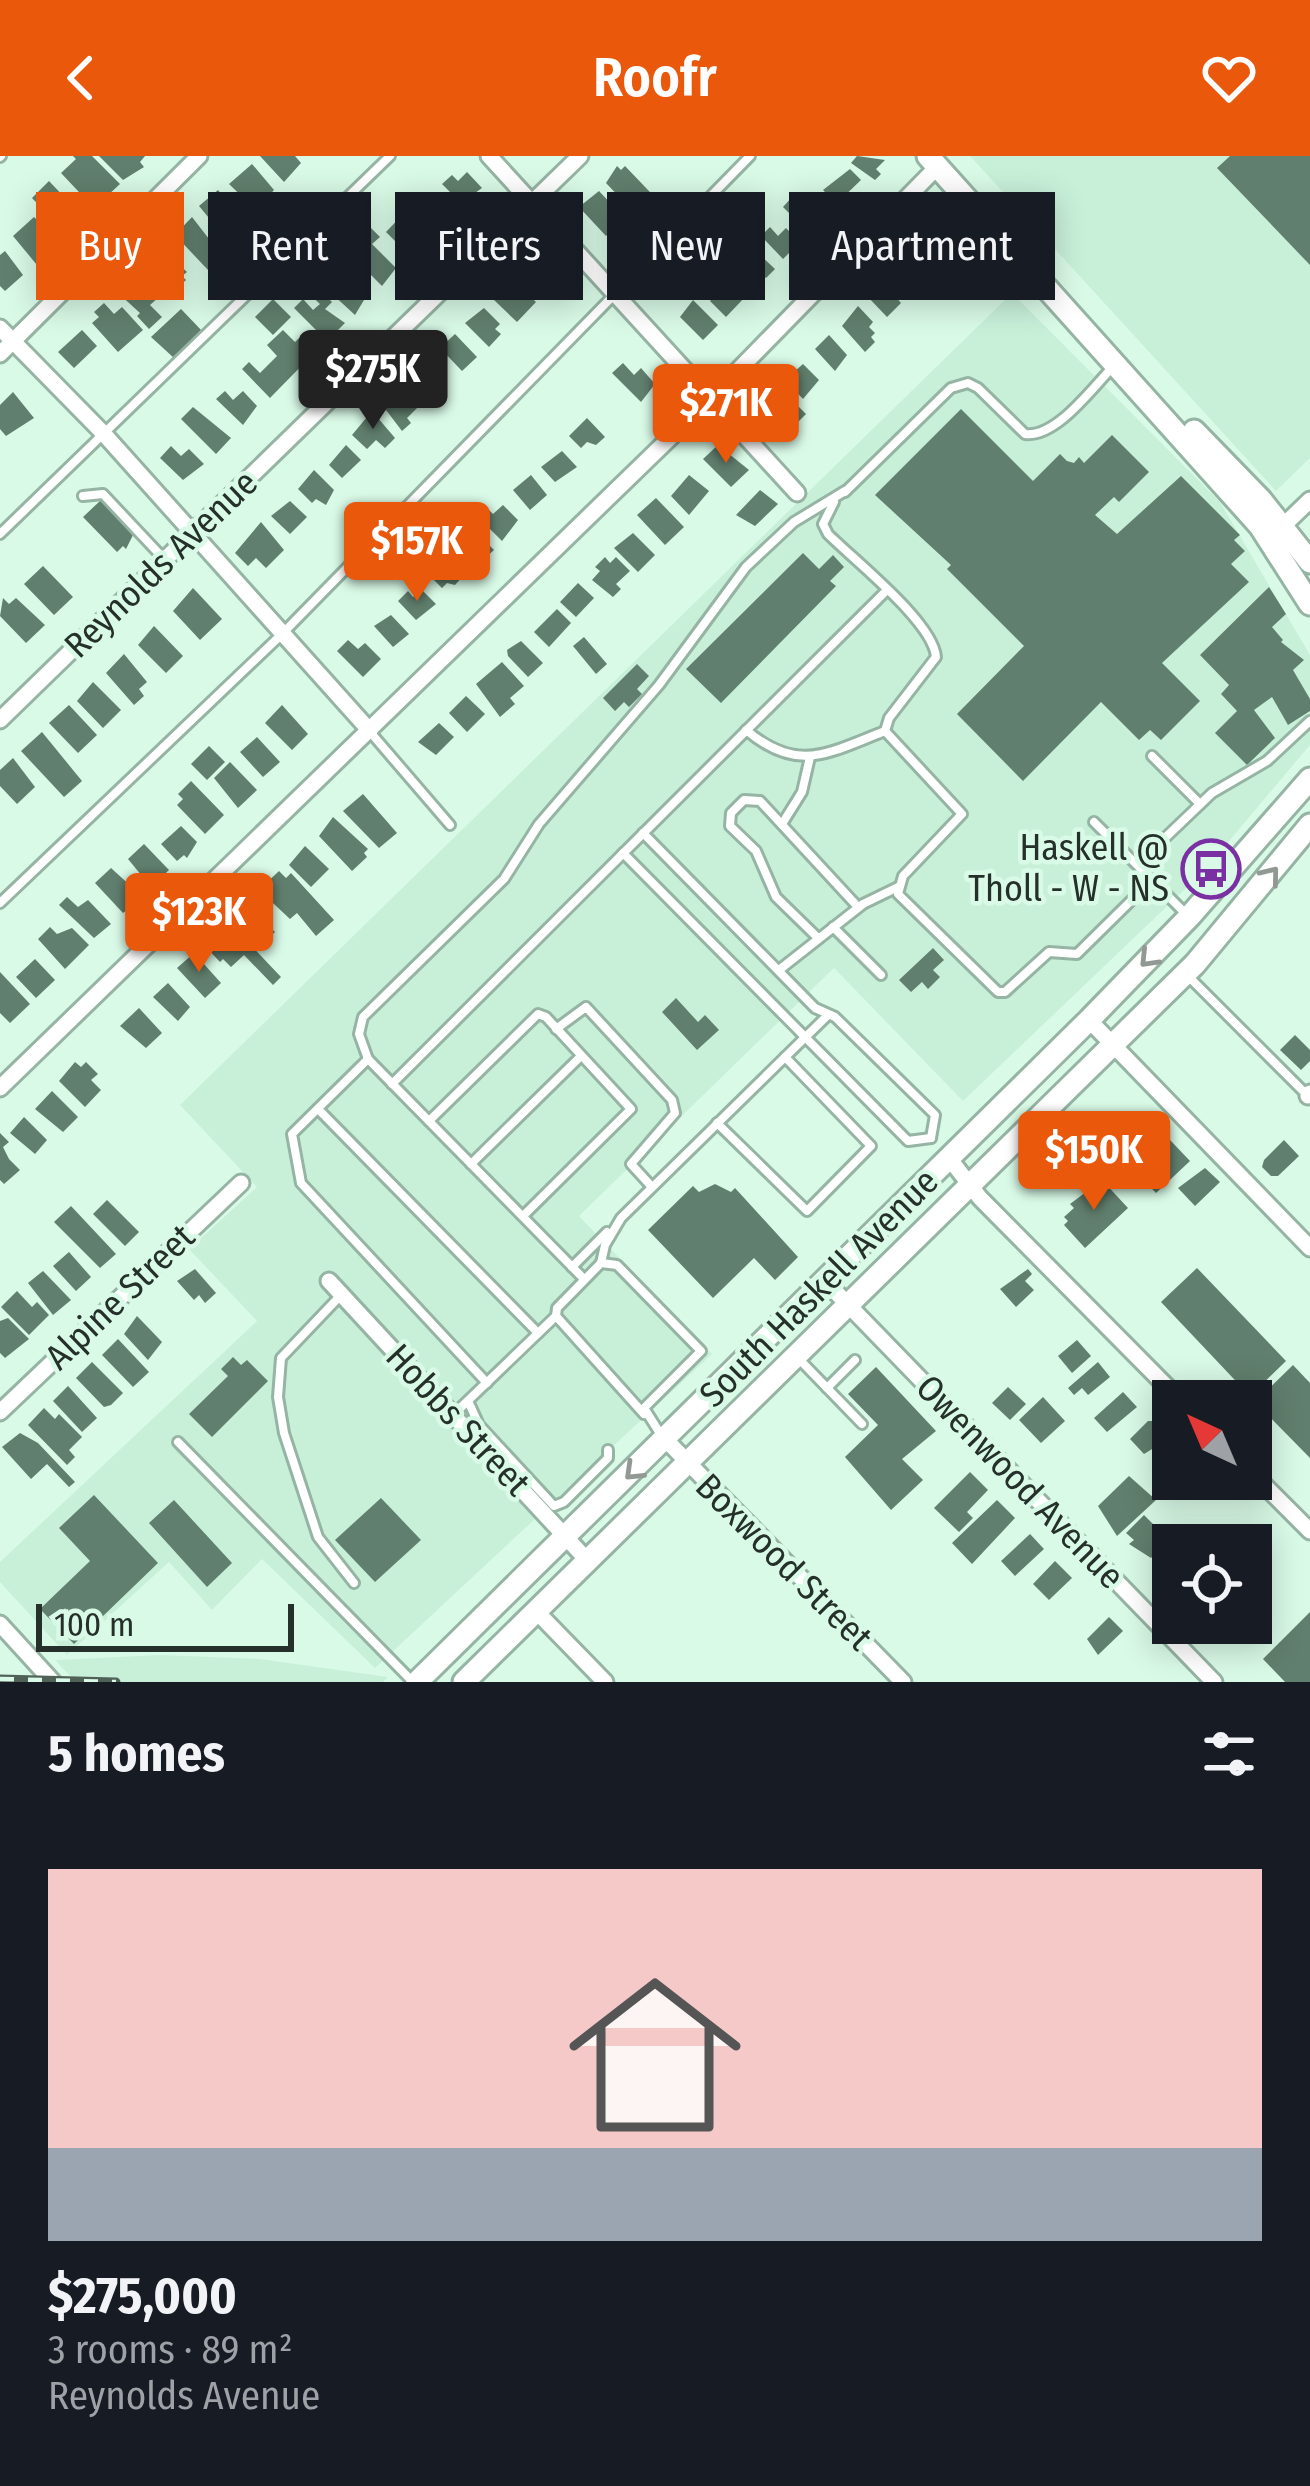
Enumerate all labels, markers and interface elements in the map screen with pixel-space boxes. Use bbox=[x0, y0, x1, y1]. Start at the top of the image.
icon: back bbox=[48, 45, 114, 111]
icon: heart bbox=[1196, 45, 1262, 111]
text: Roofr bbox=[593, 46, 717, 110]
chip: Buy bbox=[36, 192, 184, 300]
chip: Rent bbox=[208, 192, 371, 300]
chip: Filters bbox=[395, 192, 583, 300]
chip: New bbox=[607, 192, 765, 300]
chip: Apartment bbox=[789, 192, 1055, 300]
pin: $275K bbox=[289, 330, 457, 432]
text: $275K bbox=[326, 346, 420, 392]
pin: $271K bbox=[642, 364, 810, 466]
text: $271K bbox=[680, 380, 772, 426]
street label: Reynolds Avenue bbox=[55, 461, 267, 667]
pin: $157K bbox=[333, 502, 501, 604]
text: $157K bbox=[371, 518, 463, 564]
place label: Haskell @ Tholl - W - NS bbox=[968, 826, 1169, 911]
bus stop icon: Haskell @ Tholl - W - NS bbox=[1180, 838, 1242, 900]
one-way arrow bbox=[1257, 866, 1278, 888]
pin: $123K bbox=[115, 873, 283, 975]
text: $123K bbox=[152, 889, 246, 935]
one-way arrow bbox=[1140, 945, 1162, 967]
pin: $150K bbox=[1010, 1111, 1178, 1213]
text: $150K bbox=[1045, 1127, 1143, 1173]
street label: South Haskell Avenue bbox=[691, 1160, 947, 1416]
street label: Alpine Street bbox=[36, 1215, 204, 1379]
street label: Hobbs Street bbox=[377, 1335, 540, 1505]
street label: Owenwood Avenue bbox=[907, 1366, 1133, 1598]
north arrow bbox=[1152, 1380, 1272, 1500]
map controls bbox=[1152, 1380, 1272, 1644]
one-way arrow bbox=[625, 1457, 647, 1479]
street label: Boxwood Street bbox=[686, 1464, 882, 1660]
button: locate bbox=[1152, 1524, 1272, 1644]
scale bar bbox=[36, 1598, 294, 1651]
text: 100 m bbox=[54, 1605, 134, 1645]
icon: filters bbox=[1196, 1721, 1262, 1787]
text: 5 homes bbox=[48, 1723, 225, 1785]
icon: home bbox=[547, 1947, 763, 2163]
text: $275,000 bbox=[48, 2265, 237, 2327]
text: 3 rooms · 89 m² bbox=[48, 2327, 293, 2373]
text: Reynolds Avenue bbox=[48, 2373, 320, 2419]

